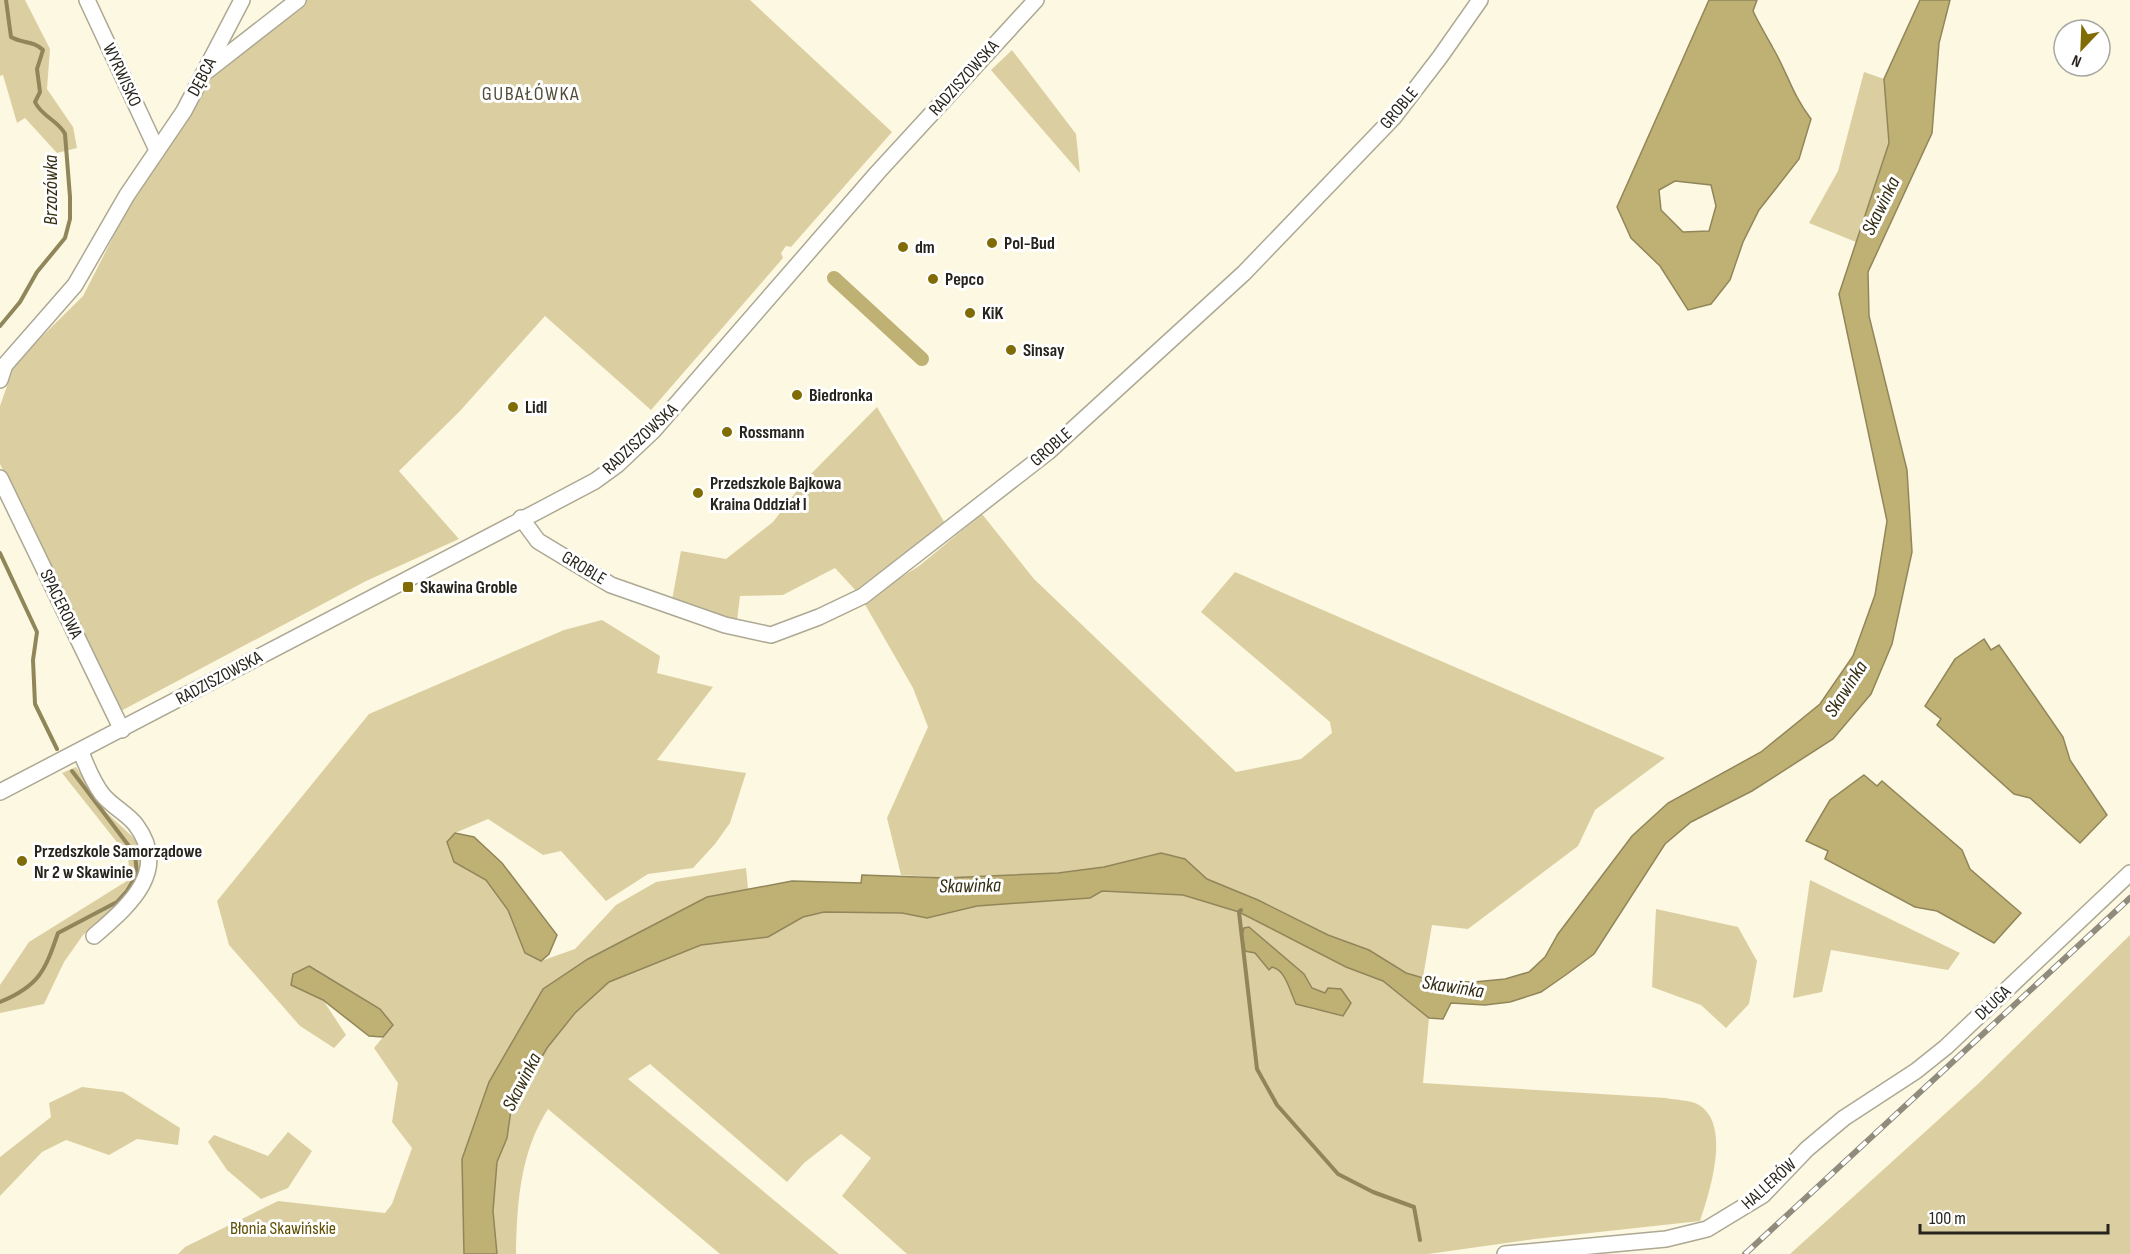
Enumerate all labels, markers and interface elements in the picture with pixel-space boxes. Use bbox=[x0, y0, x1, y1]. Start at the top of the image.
north arrow bbox=[2052, 18, 2112, 78]
street label: RADZISZOWSKA bbox=[925, 36, 1004, 120]
street label: WYRWISKO bbox=[98, 40, 146, 110]
text: N bbox=[2069, 50, 2084, 71]
street label: DĘBCA bbox=[183, 54, 221, 100]
district label: GUBAŁÓWKA bbox=[482, 82, 580, 106]
street label: GROBLE bbox=[1375, 83, 1423, 133]
water label: Brzozówka bbox=[39, 155, 63, 225]
water label: Skawinka bbox=[1857, 173, 1905, 239]
place label: Pol-Bud bbox=[1004, 233, 1055, 254]
marker: Pol-Bud bbox=[985, 236, 999, 250]
place label: dm bbox=[915, 237, 935, 258]
marker: dm bbox=[896, 240, 910, 254]
place label: Pepco bbox=[945, 269, 984, 290]
marker: Pepco bbox=[926, 272, 940, 286]
place label: KiK bbox=[982, 303, 1004, 324]
marker: KiK bbox=[963, 306, 977, 320]
place label: Sinsay bbox=[1023, 340, 1065, 361]
marker: Sinsay bbox=[1004, 343, 1018, 357]
place label: Biedronka bbox=[809, 385, 873, 406]
marker: Biedronka bbox=[790, 388, 804, 402]
place label: Lidl bbox=[525, 397, 547, 418]
street label: RADZISZOWSKA bbox=[598, 399, 682, 479]
marker: Lidl bbox=[506, 400, 520, 414]
place label: Rossmann bbox=[739, 422, 804, 443]
street label: GROBLE bbox=[1026, 423, 1076, 471]
marker: Rossmann bbox=[720, 425, 734, 439]
place label: Przedszkole Bajkowa Kraina Oddział I bbox=[710, 473, 841, 515]
marker: Przedszkole Bajkowa Kraina Oddział I bbox=[691, 486, 705, 500]
street label: GROBLE bbox=[558, 547, 610, 589]
street label: SPACEROWA bbox=[35, 566, 87, 642]
place label: Skawina Groble bbox=[420, 577, 517, 598]
marker: Skawina Groble bbox=[401, 580, 415, 594]
street label: RADZISZOWSKA bbox=[172, 646, 266, 709]
water label: Skawinka bbox=[1819, 656, 1873, 722]
place label: Przedszkole Samorządowe Nr 2 w Skawinie bbox=[34, 841, 202, 883]
marker: Przedszkole Samorządowe Nr 2 w Skawinie bbox=[15, 854, 29, 868]
water label: Skawinka bbox=[939, 873, 1001, 899]
water label: Skawinka bbox=[1421, 970, 1485, 1004]
street label: DŁUGA bbox=[1971, 981, 2015, 1025]
water label: Skawinka bbox=[497, 1049, 547, 1115]
street label: HALLERÓW bbox=[1737, 1154, 1801, 1214]
scale bar bbox=[1920, 1197, 2108, 1235]
text: 100 m bbox=[1929, 1208, 1966, 1229]
park label: Błonia Skawińskie bbox=[230, 1218, 336, 1239]

